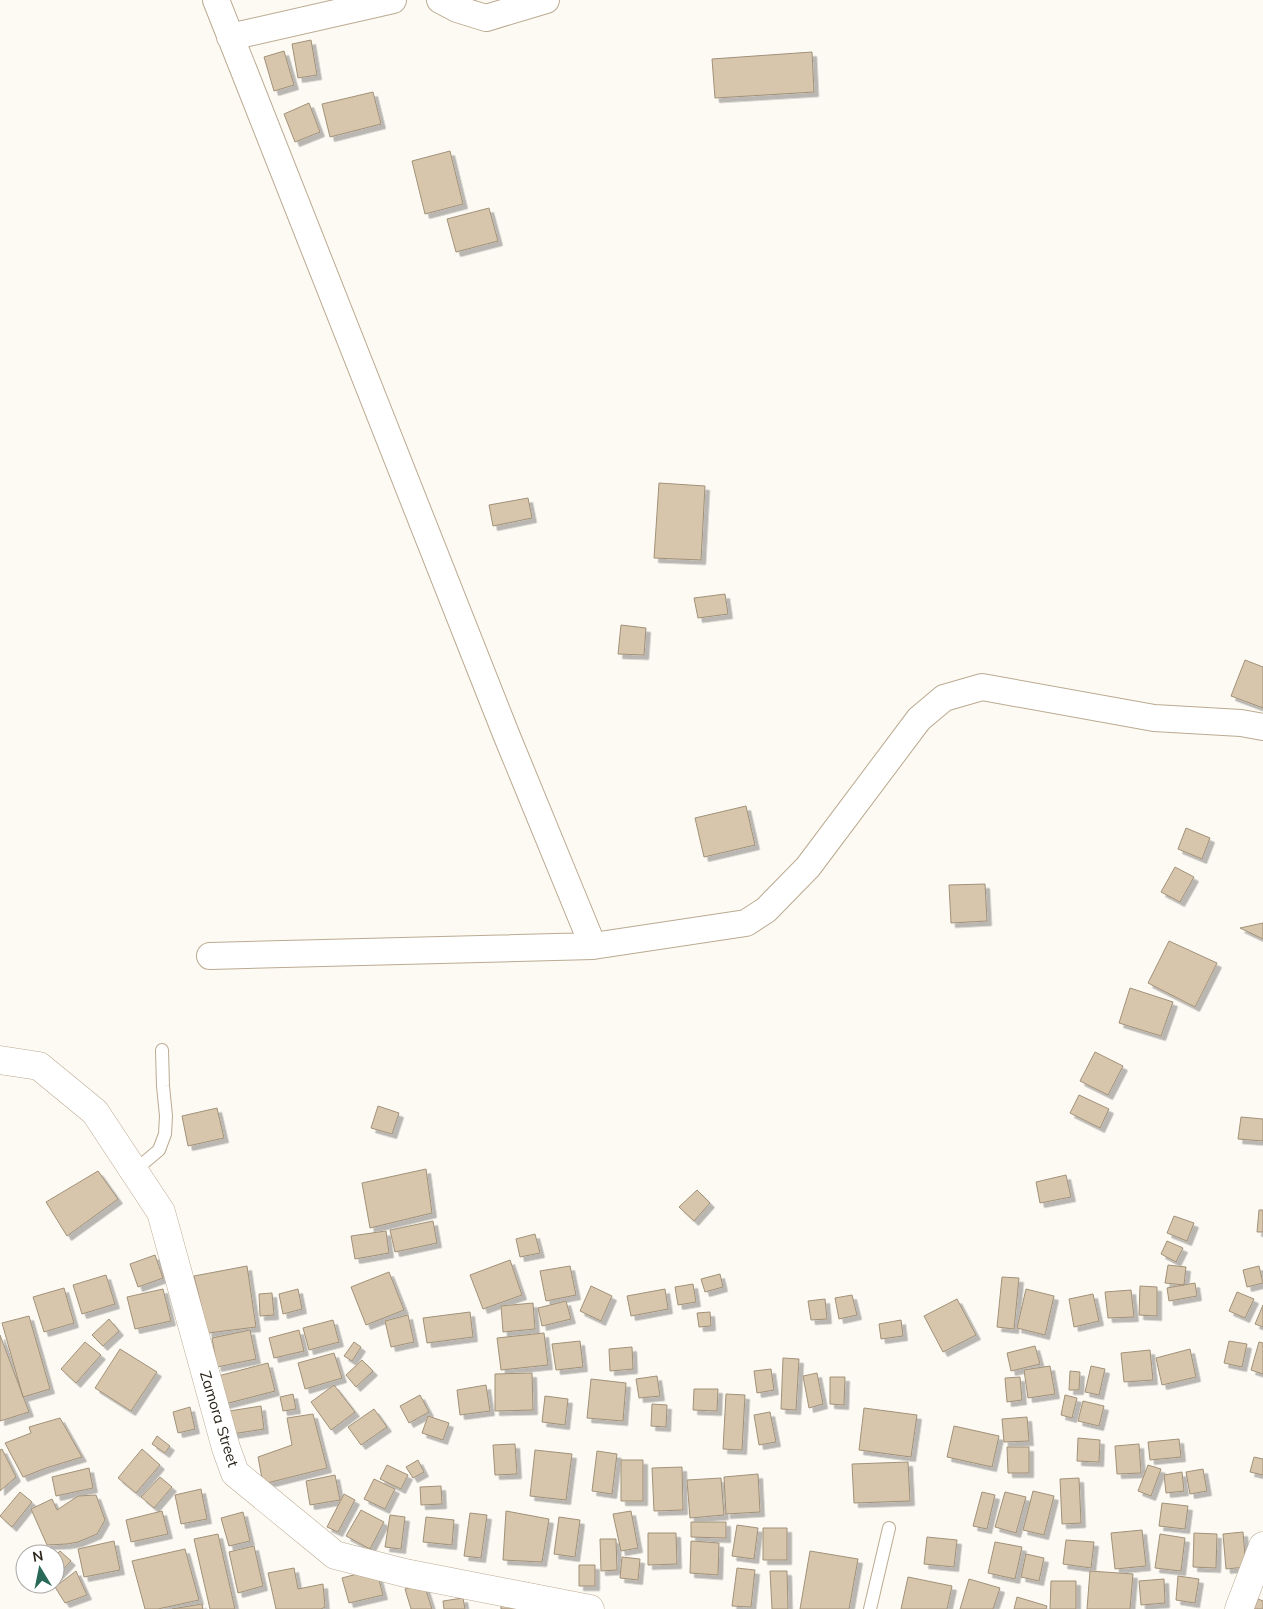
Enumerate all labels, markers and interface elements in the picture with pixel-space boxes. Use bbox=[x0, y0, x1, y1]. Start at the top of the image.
street label: Zamora Street bbox=[196, 1369, 243, 1469]
north arrow bbox=[15, 1544, 65, 1594]
text: N bbox=[31, 1546, 45, 1566]

